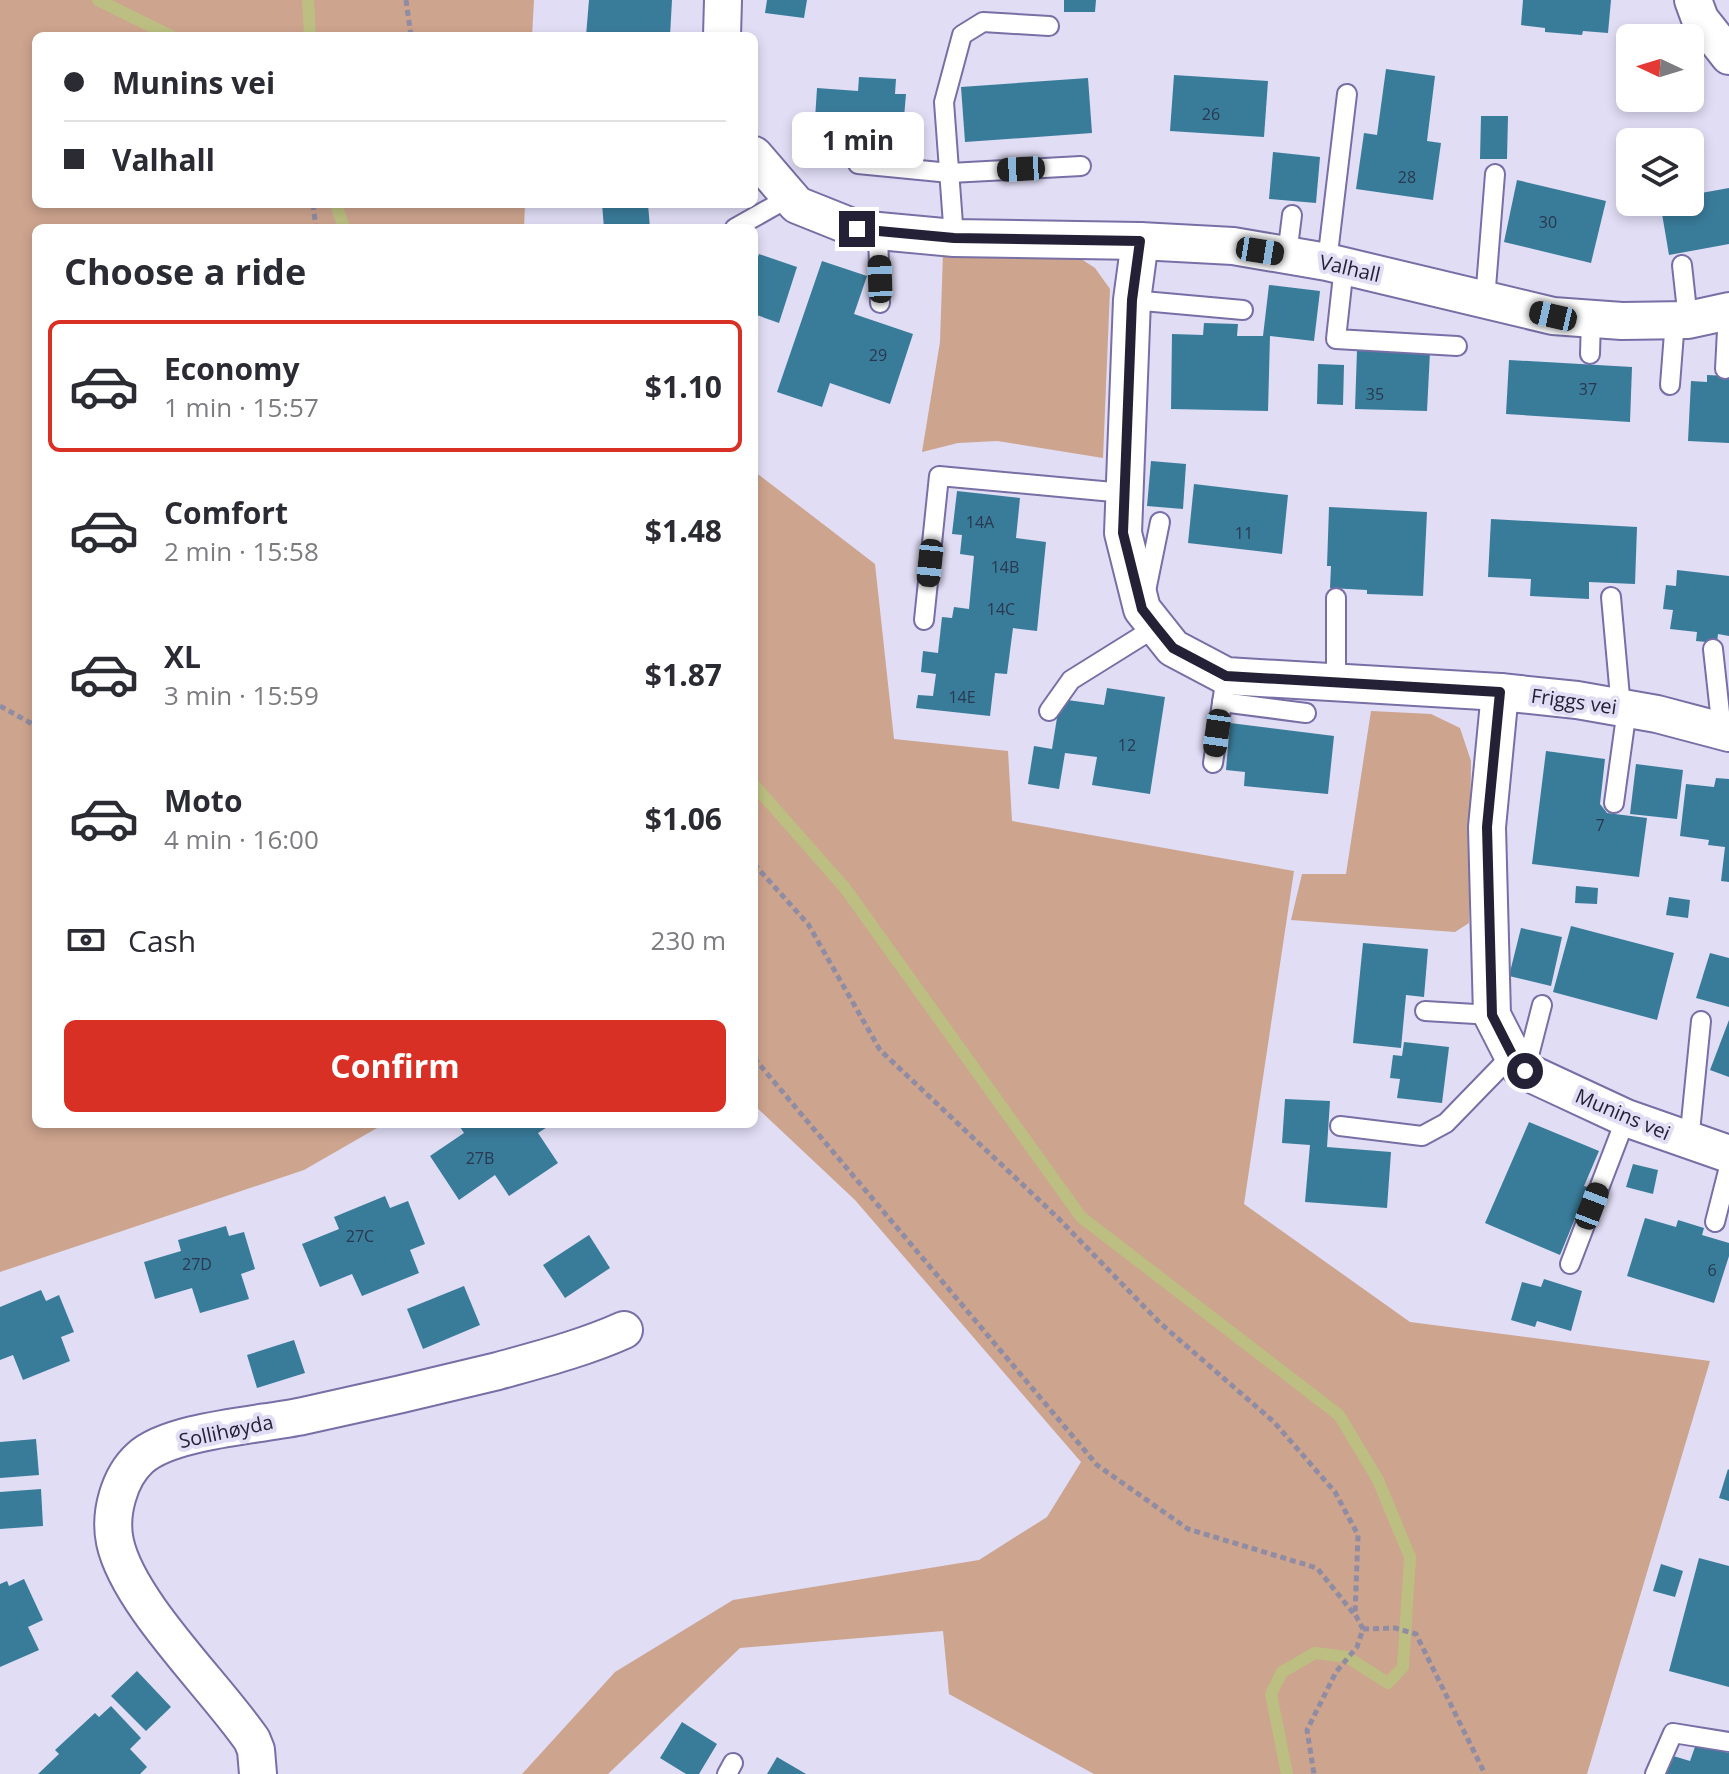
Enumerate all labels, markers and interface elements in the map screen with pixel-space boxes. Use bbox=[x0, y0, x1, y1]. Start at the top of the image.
north arrow bbox=[1616, 24, 1704, 112]
map controls bbox=[1616, 24, 1704, 216]
text: Munins vei bbox=[112, 62, 275, 103]
house number: 26 bbox=[1202, 103, 1220, 125]
callout: 1 min bbox=[791, 113, 923, 169]
text: 1 min bbox=[822, 122, 894, 158]
button: layers bbox=[1616, 128, 1704, 216]
text: Valhall bbox=[112, 139, 215, 180]
car bbox=[996, 156, 1046, 182]
house number: 28 bbox=[1398, 166, 1416, 188]
route end bbox=[839, 211, 875, 247]
house number: 30 bbox=[1539, 211, 1557, 233]
car bbox=[1234, 235, 1286, 267]
text: Choose a ride bbox=[64, 247, 306, 296]
street label: Valhall bbox=[1317, 248, 1383, 288]
car bbox=[867, 255, 893, 303]
car bbox=[1527, 299, 1579, 333]
house number: 29 bbox=[869, 344, 887, 366]
text: Economy bbox=[164, 348, 300, 389]
icon: car bbox=[68, 350, 140, 422]
text: $1.10 bbox=[645, 366, 722, 407]
house number: 37 bbox=[1579, 378, 1597, 400]
house number: 35 bbox=[1366, 383, 1384, 405]
text: 1 min · 15:57 bbox=[164, 389, 319, 425]
text: Comfort bbox=[164, 492, 288, 533]
icon: car bbox=[68, 494, 140, 566]
text: $1.48 bbox=[645, 510, 722, 551]
house number: 14A bbox=[966, 511, 995, 533]
house number: 11 bbox=[1235, 522, 1253, 544]
text: 2 min · 15:58 bbox=[164, 533, 319, 569]
car bbox=[916, 538, 944, 588]
house number: 14B bbox=[991, 556, 1019, 578]
house number: 14C bbox=[987, 598, 1015, 620]
text: XL bbox=[164, 636, 201, 677]
icon: car bbox=[68, 638, 140, 710]
text: $1.87 bbox=[645, 654, 722, 695]
text: 3 min · 15:59 bbox=[164, 677, 319, 713]
street label: Friggs vei bbox=[1529, 682, 1619, 720]
house number: 14E bbox=[948, 686, 976, 708]
car bbox=[1202, 708, 1232, 758]
house number: 12 bbox=[1118, 734, 1136, 756]
text: Moto bbox=[164, 780, 242, 821]
icon: car bbox=[68, 782, 140, 854]
text: $1.06 bbox=[645, 798, 722, 839]
house number: 7 bbox=[1595, 814, 1605, 836]
text: 4 min · 16:00 bbox=[164, 821, 319, 857]
icon: cash bbox=[64, 918, 108, 962]
text: Cash bbox=[128, 920, 196, 961]
text: 230 m bbox=[651, 922, 726, 958]
button: Confirm bbox=[64, 1020, 726, 1112]
route start bbox=[1507, 1053, 1543, 1089]
street label: Munins vei bbox=[1571, 1082, 1675, 1146]
house number: 27B bbox=[466, 1147, 494, 1169]
car bbox=[1572, 1179, 1612, 1233]
house number: 27C bbox=[346, 1225, 374, 1247]
house number: 27D bbox=[182, 1253, 212, 1275]
house number: 6 bbox=[1707, 1259, 1717, 1281]
street label: Sollihøyda bbox=[176, 1408, 276, 1454]

